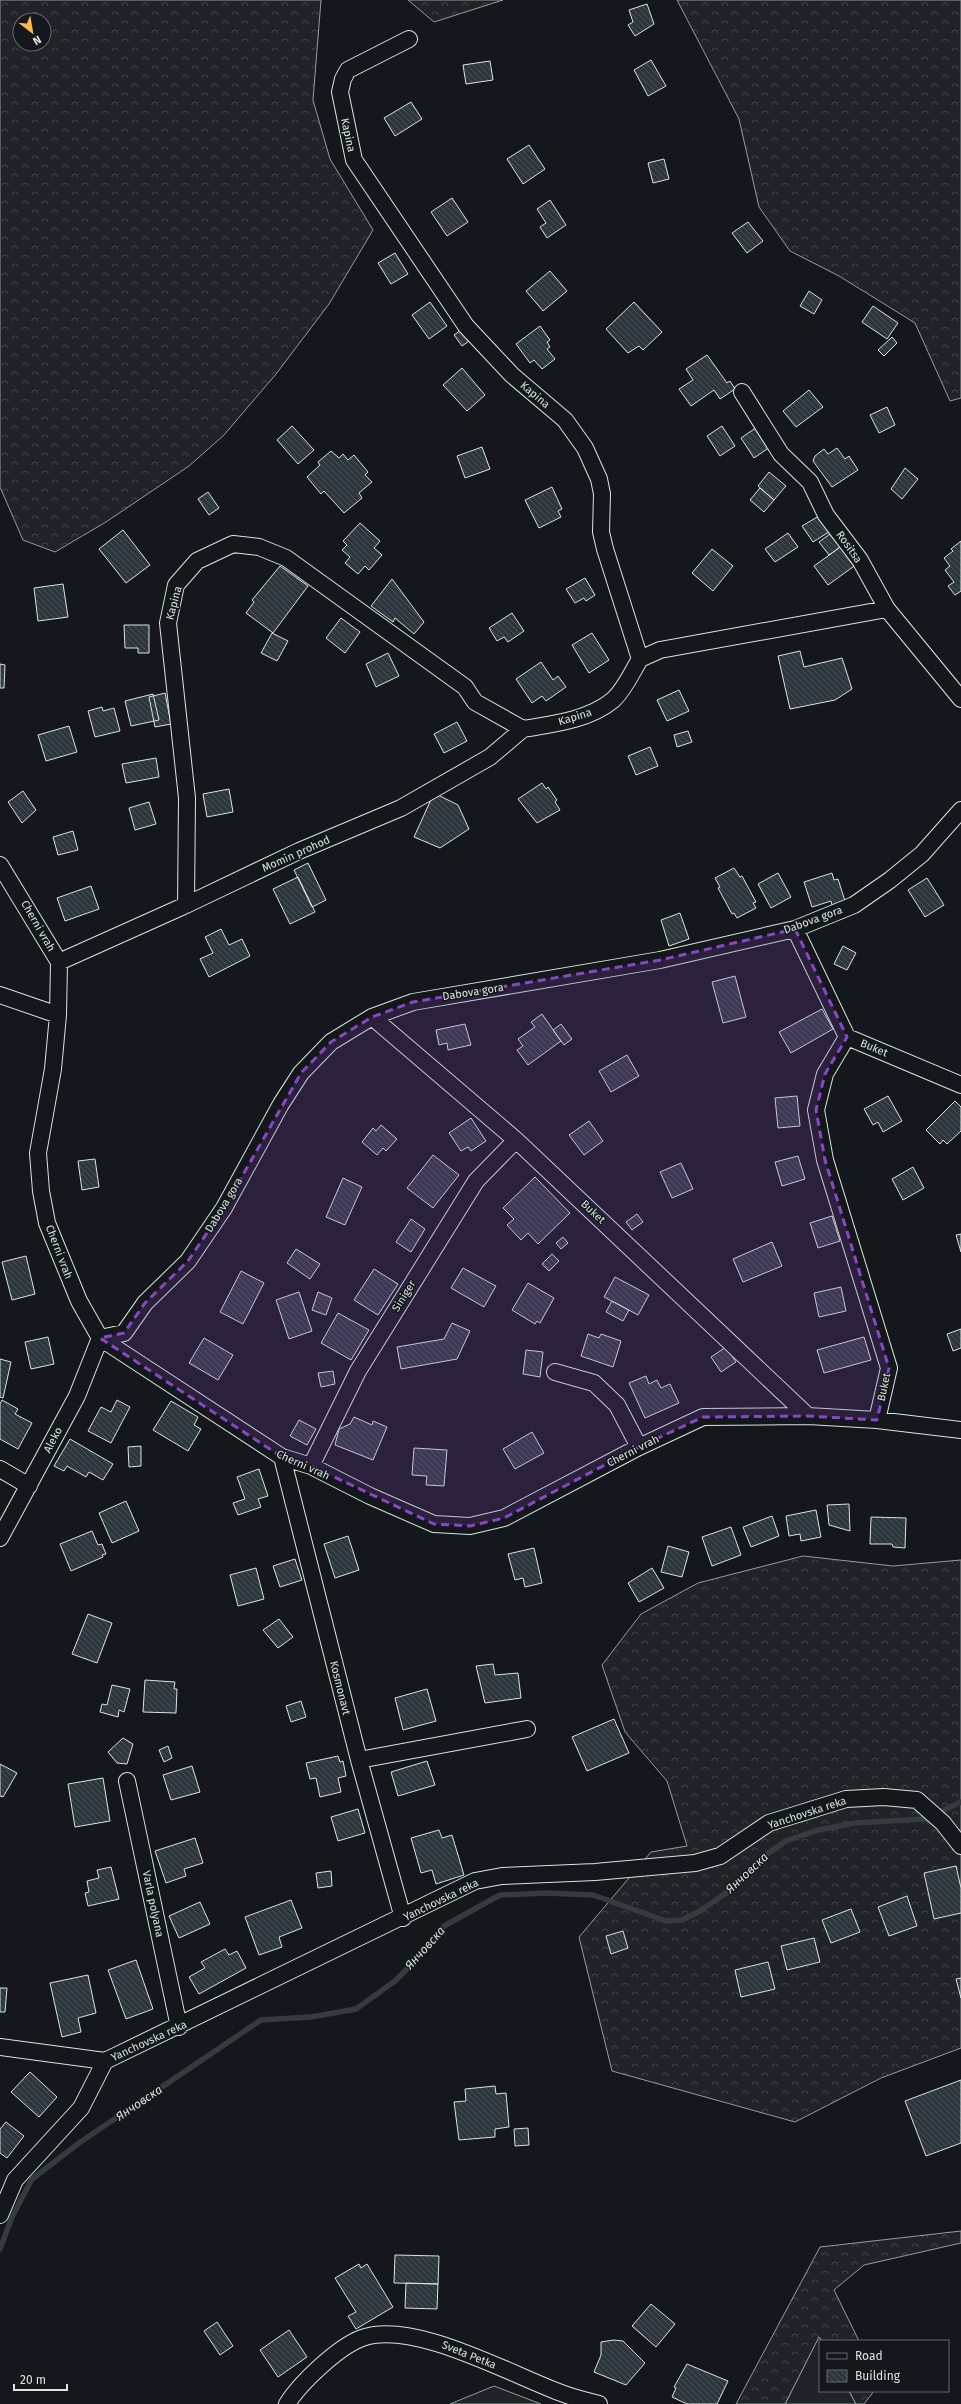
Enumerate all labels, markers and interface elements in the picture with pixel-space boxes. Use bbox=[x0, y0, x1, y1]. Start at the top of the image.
north arrow bbox=[12, 12, 52, 52]
text: N bbox=[30, 33, 43, 48]
street label: Kapina bbox=[338, 117, 358, 153]
street label: Kapina bbox=[518, 379, 552, 411]
street label: Rositsa bbox=[833, 528, 865, 566]
street label: Kapina bbox=[163, 585, 185, 621]
street label: Kapina bbox=[557, 706, 593, 728]
street label: Momin prohod bbox=[260, 833, 332, 875]
street label: Cherni vrah bbox=[18, 898, 58, 954]
street label: Dabova gora bbox=[782, 903, 844, 937]
street label: Dabova gora bbox=[441, 981, 505, 1003]
street label: Buket bbox=[858, 1036, 890, 1060]
street label: Dabova gora bbox=[203, 1175, 245, 1235]
street label: Buket bbox=[578, 1197, 608, 1227]
street label: Cherni vrah bbox=[43, 1223, 75, 1281]
street label: Siniger bbox=[389, 1277, 419, 1314]
street label: Buket bbox=[875, 1372, 893, 1402]
street label: Aleko bbox=[41, 1425, 65, 1455]
street label: Cherni vrah bbox=[605, 1432, 661, 1470]
street label: Cherni vrah bbox=[274, 1447, 332, 1483]
street label: Kosmonavt bbox=[327, 1660, 353, 1716]
street label: Yanchovska reka bbox=[766, 1794, 848, 1832]
water label: Янчовска bbox=[722, 1850, 771, 1897]
street label: Varla polyana bbox=[140, 1870, 166, 1938]
street label: Yanchovska reka bbox=[401, 1876, 481, 1924]
water label: Янчовска bbox=[401, 1924, 448, 1973]
street label: Yanchovska reka bbox=[109, 2018, 189, 2064]
water label: Янчовска bbox=[112, 2082, 165, 2124]
street label: Sveta Petka bbox=[440, 2338, 498, 2372]
legend bbox=[819, 2340, 949, 2392]
text: Road bbox=[855, 2349, 883, 2363]
scale bar bbox=[14, 2366, 67, 2392]
text: Building bbox=[855, 2369, 901, 2383]
text: 20 m bbox=[20, 2373, 46, 2387]

